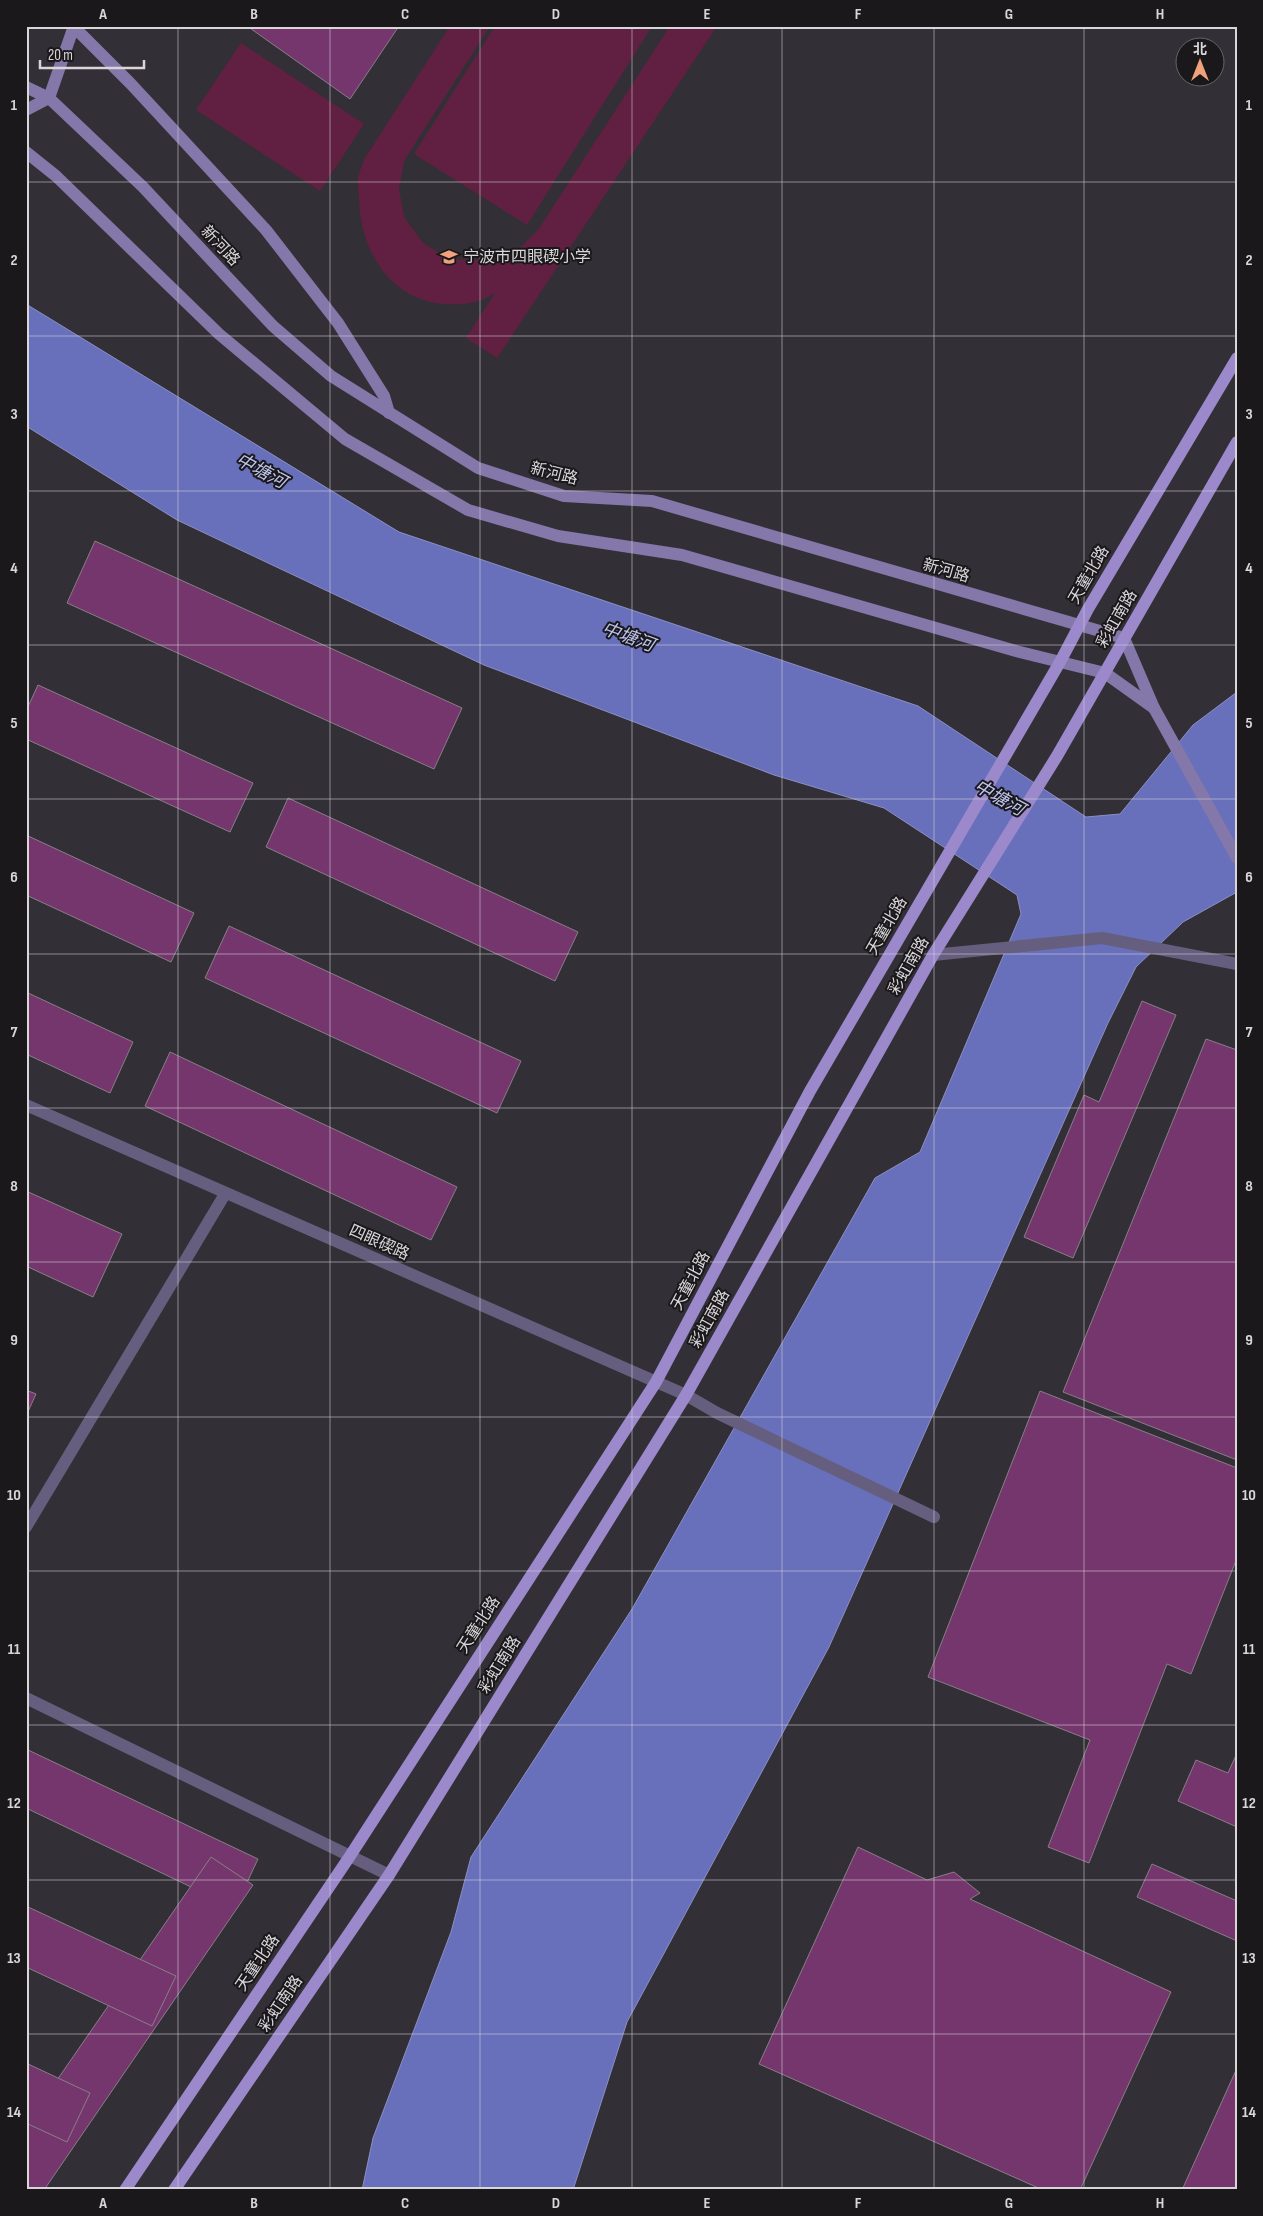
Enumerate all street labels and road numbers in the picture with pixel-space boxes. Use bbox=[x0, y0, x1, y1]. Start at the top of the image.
street label: 新河路 bbox=[197, 222, 243, 270]
street label: 新河路 bbox=[528, 459, 580, 489]
street label: 天童北路 bbox=[1065, 543, 1113, 607]
street label: 新河路 bbox=[920, 555, 972, 587]
street label: 彩虹南路 bbox=[1093, 587, 1141, 651]
street label: 天童北路 bbox=[863, 894, 911, 958]
street label: 彩虹南路 bbox=[885, 934, 933, 998]
street label: 四眼碶路 bbox=[346, 1221, 412, 1265]
street label: 天童北路 bbox=[668, 1248, 714, 1314]
street label: 彩虹南路 bbox=[686, 1286, 734, 1352]
street label: 天童北路 bbox=[454, 1593, 504, 1657]
street label: 彩虹南路 bbox=[475, 1633, 525, 1697]
street label: 天童北路 bbox=[232, 1931, 284, 1995]
street label: 彩虹南路 bbox=[255, 1972, 307, 2036]

